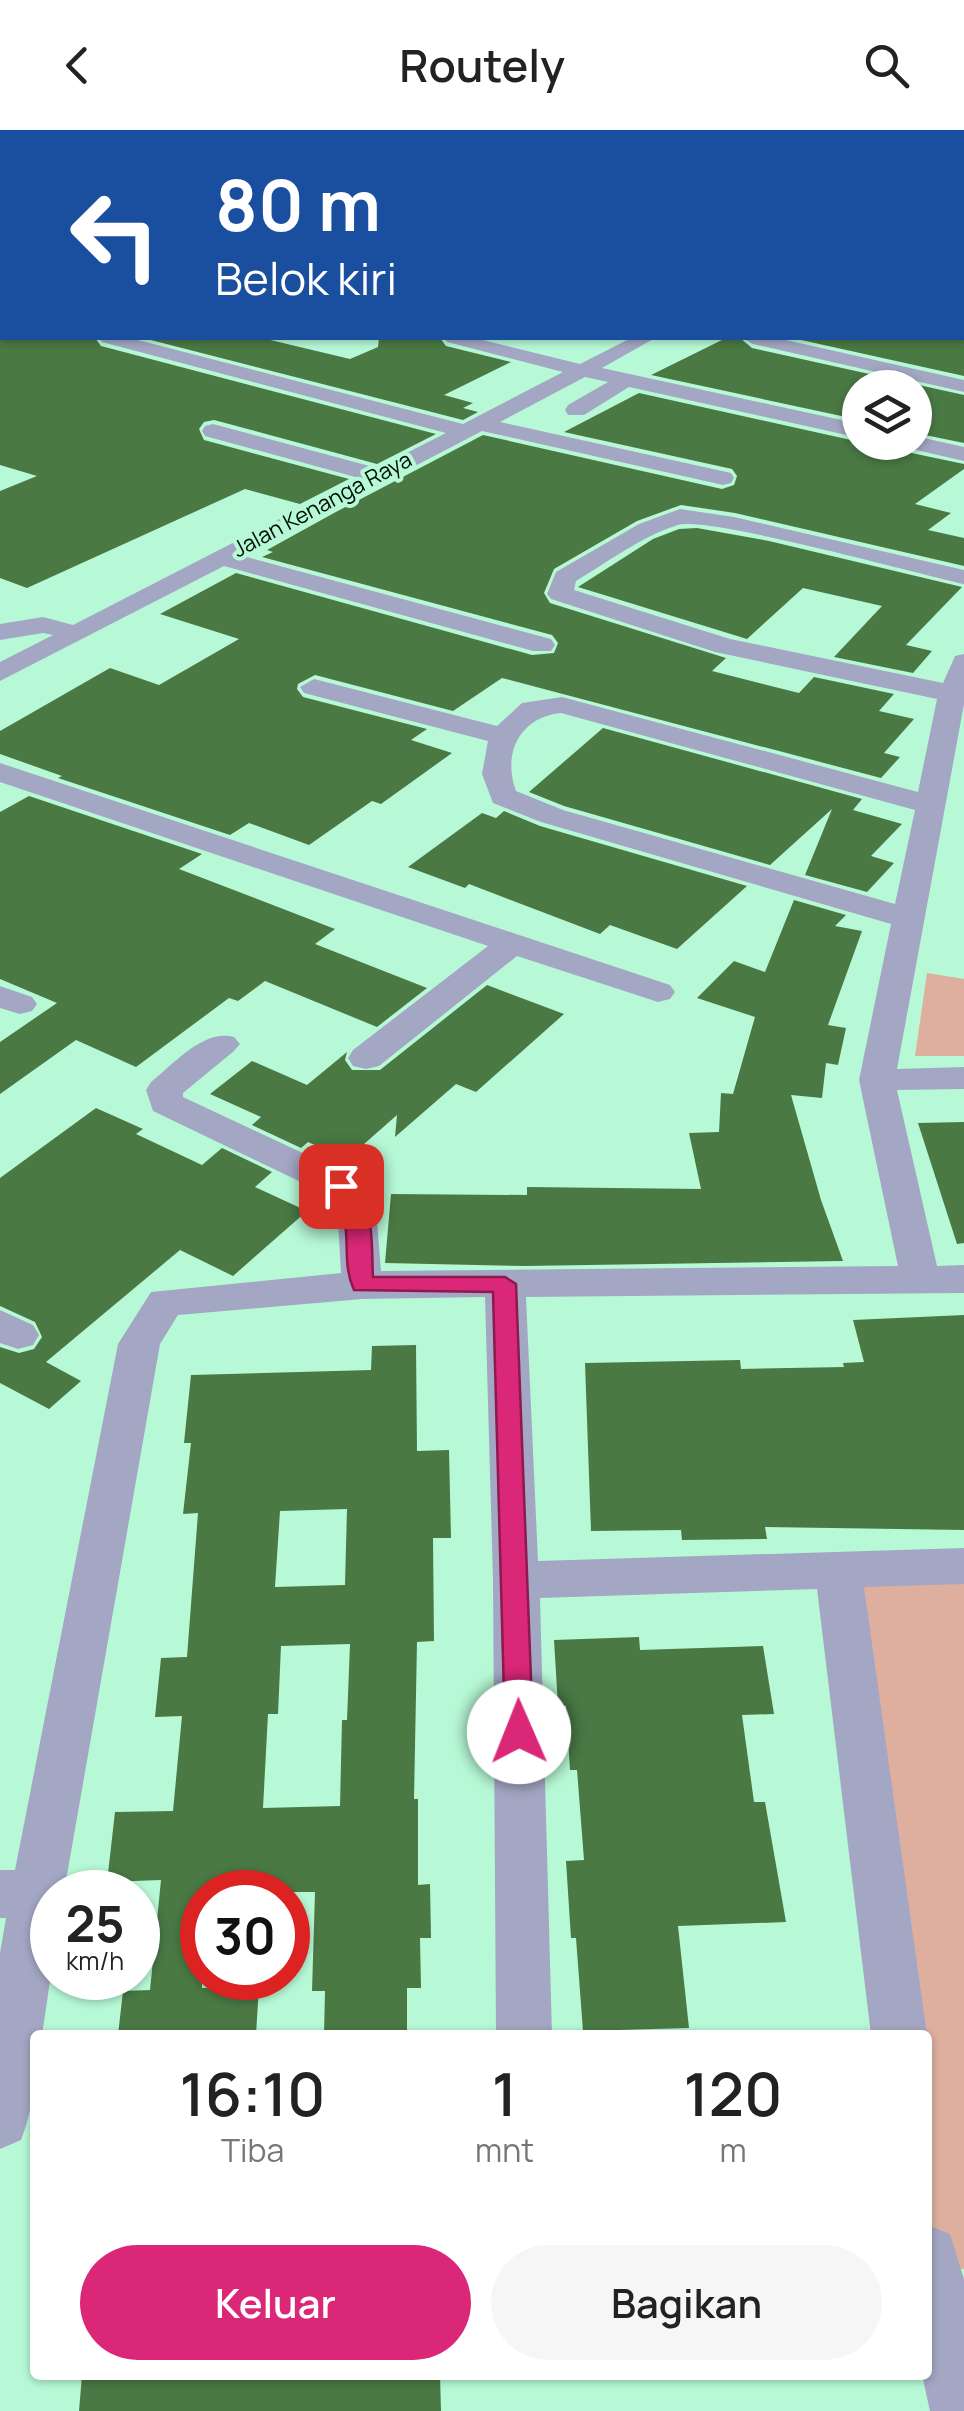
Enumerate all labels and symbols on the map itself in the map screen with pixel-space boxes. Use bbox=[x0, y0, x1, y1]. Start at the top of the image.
street label: Jalan Kenanga Raya bbox=[227, 444, 417, 564]
pin bbox=[299, 1144, 384, 1229]
position arrow bbox=[467, 1680, 571, 1784]
speed limit sign: 30 bbox=[180, 1870, 310, 2000]

